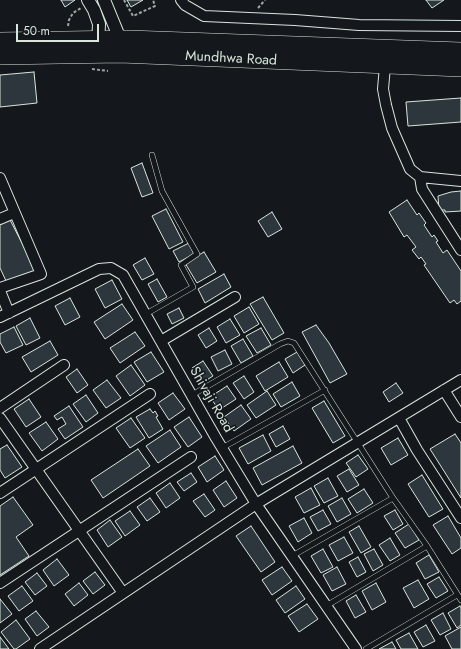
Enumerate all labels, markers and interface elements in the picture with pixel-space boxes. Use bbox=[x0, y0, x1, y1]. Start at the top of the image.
scale bar bbox=[18, 16, 101, 42]
text: 50 m bbox=[23, 22, 50, 40]
street label: Mundhwa Road bbox=[185, 48, 277, 70]
street label: Shivaji Road bbox=[185, 364, 237, 436]

